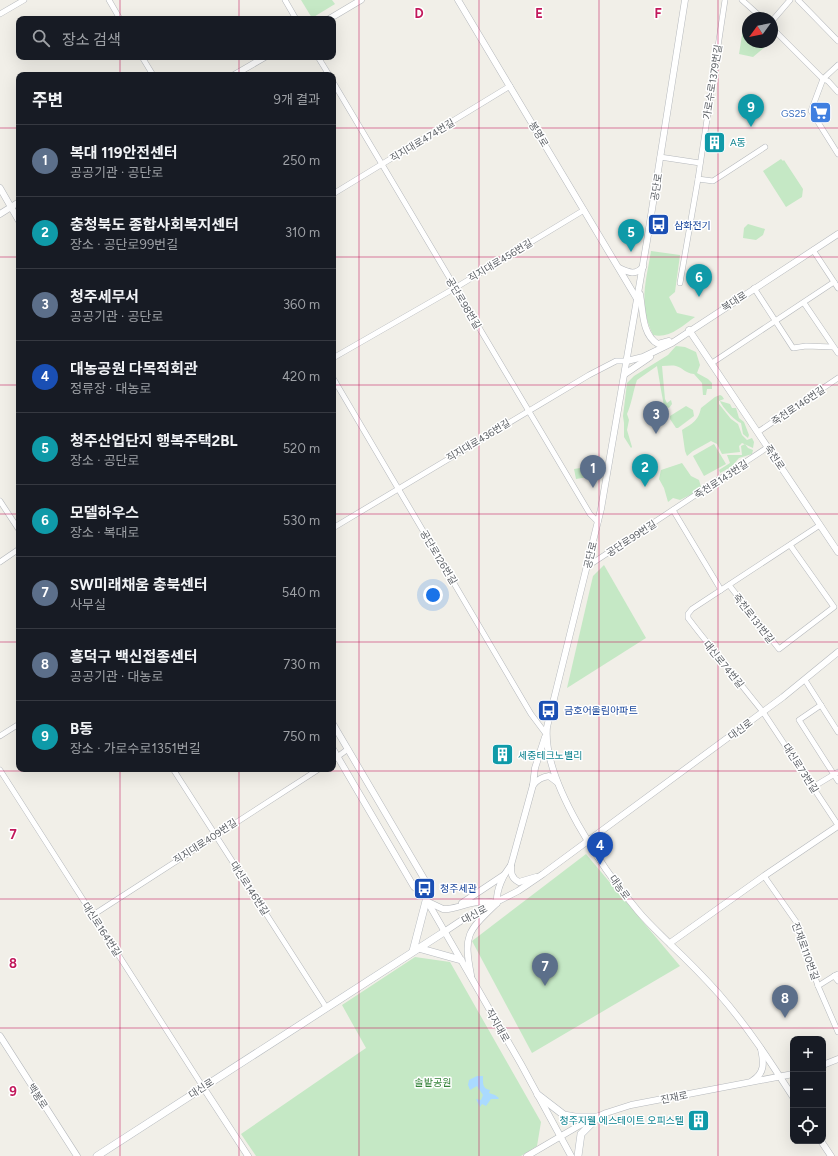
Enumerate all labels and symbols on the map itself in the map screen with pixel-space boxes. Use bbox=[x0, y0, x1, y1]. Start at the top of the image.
text: D bbox=[414, 6, 424, 21]
text: E bbox=[535, 6, 543, 21]
text: F bbox=[654, 6, 662, 21]
north arrow bbox=[742, 12, 778, 48]
street label: 가로수로1379번길 bbox=[700, 44, 725, 121]
pin: 9 bbox=[738, 94, 764, 127]
supermarket icon: GS25 bbox=[808, 100, 834, 126]
place label: GS25 bbox=[781, 107, 806, 120]
street label: 직지대로474번길 bbox=[388, 116, 457, 165]
street label: 봉명로 bbox=[526, 119, 551, 149]
building icon: A동 bbox=[702, 129, 728, 155]
place label: A동 bbox=[730, 136, 746, 149]
street label: 공단로 bbox=[648, 172, 665, 202]
bus stop icon: 삼화전기 bbox=[646, 212, 672, 238]
pin: 5 bbox=[618, 219, 644, 252]
place label: 삼화전기 bbox=[674, 219, 711, 232]
street label: 직지대로456번길 bbox=[466, 236, 535, 285]
pin: 6 bbox=[686, 264, 712, 297]
street label: 공단로98번길 bbox=[443, 275, 484, 331]
street label: 복대로 bbox=[719, 288, 749, 314]
street label: 죽천로146번길 bbox=[769, 383, 828, 428]
pin: 3 bbox=[643, 401, 669, 434]
street label: 직지대로436번길 bbox=[444, 416, 513, 465]
street label: 죽천로 bbox=[761, 442, 788, 472]
pin: 2 bbox=[632, 454, 658, 487]
pin: 1 bbox=[580, 455, 606, 488]
street label: 죽천로143번길 bbox=[692, 457, 751, 502]
street label: 공단로99번길 bbox=[604, 517, 659, 559]
street label: 공단로126번길 bbox=[417, 528, 460, 587]
street label: 공단로 bbox=[581, 540, 600, 570]
your location bbox=[423, 585, 443, 605]
street label: 죽천로131번길 bbox=[730, 591, 777, 646]
street label: 대신로74번길 bbox=[700, 638, 747, 691]
bus stop icon: 금호어울림아파트 bbox=[535, 697, 561, 723]
place label: 금호어울림아파트 bbox=[564, 704, 638, 717]
street label: 대신로 bbox=[725, 716, 755, 743]
street label: 대신로73번길 bbox=[780, 741, 822, 796]
building icon: 세중테크노밸리 bbox=[490, 742, 516, 768]
place label: 세중테크노밸리 bbox=[518, 749, 582, 762]
street label: 직지대로409번길 bbox=[171, 816, 240, 867]
text: 7 bbox=[9, 827, 17, 842]
pin: 4 bbox=[587, 832, 613, 865]
street label: 대신로146번길 bbox=[227, 859, 272, 918]
street label: 대농로 bbox=[606, 872, 633, 902]
bus stop icon: 청주세관 bbox=[412, 875, 438, 901]
place label: 청주세관 bbox=[440, 882, 478, 895]
street label: 대신로164번길 bbox=[79, 900, 124, 959]
street label: 대신로 bbox=[459, 902, 489, 927]
street label: 진재로110번길 bbox=[789, 920, 822, 982]
pin: 7 bbox=[532, 953, 558, 986]
text: 8 bbox=[9, 956, 17, 971]
pin: 8 bbox=[772, 985, 798, 1018]
street label: 직지대로 bbox=[483, 1006, 512, 1044]
street label: 대신로 bbox=[186, 1075, 216, 1101]
park label: 솔밭공원 bbox=[415, 1076, 451, 1089]
street label: 백봉로 bbox=[25, 1081, 51, 1111]
text: 9 bbox=[9, 1084, 17, 1099]
street label: 진재로 bbox=[659, 1088, 689, 1107]
building icon: 청주지웰 에스테이트 오피스텔 bbox=[686, 1107, 712, 1133]
place label: 청주지웰 에스테이트 오피스텔 bbox=[559, 1114, 684, 1127]

